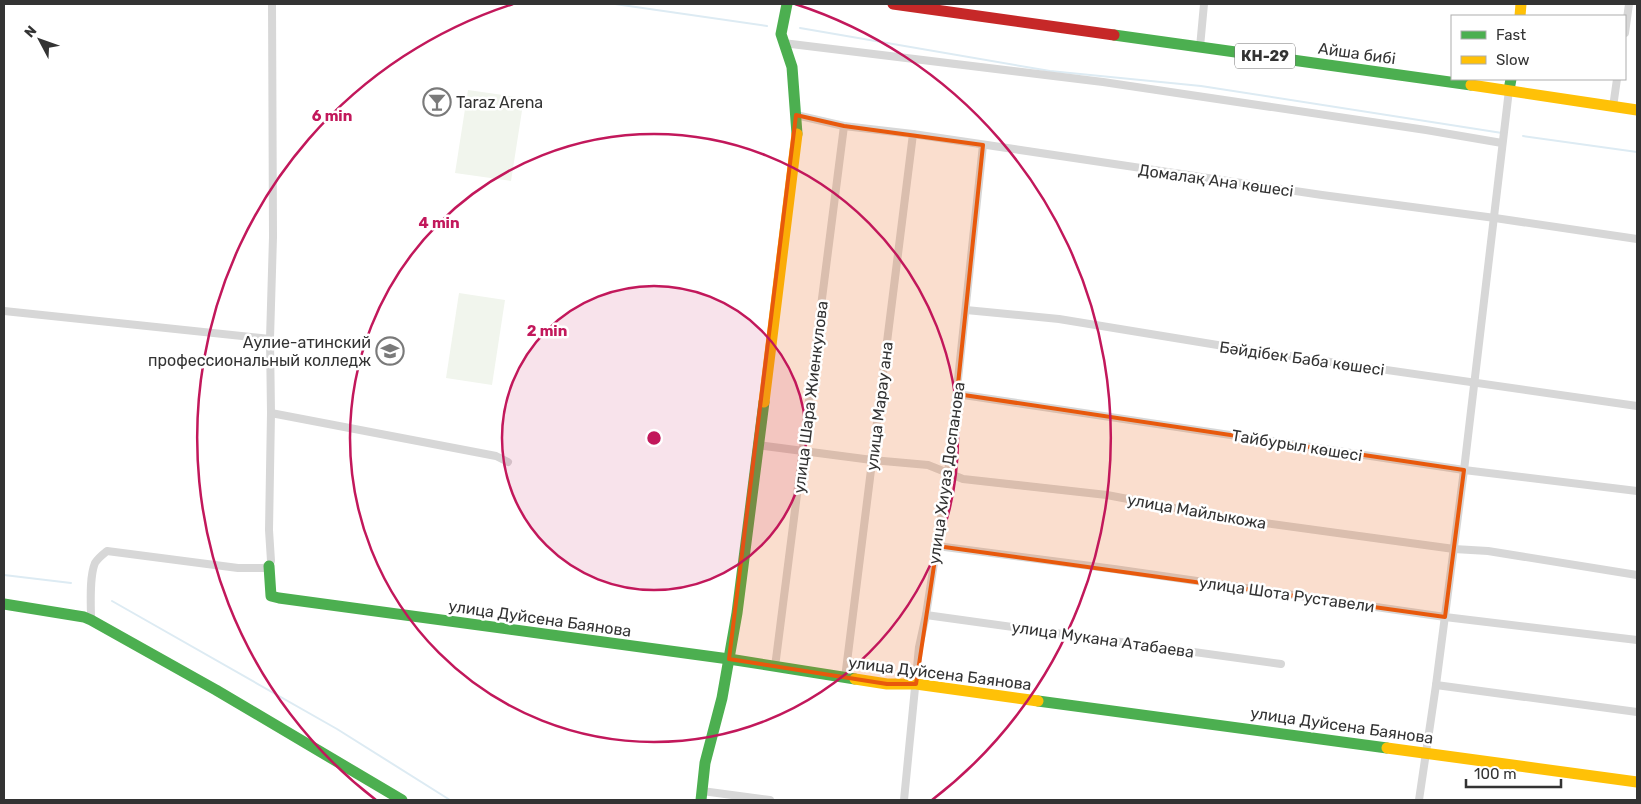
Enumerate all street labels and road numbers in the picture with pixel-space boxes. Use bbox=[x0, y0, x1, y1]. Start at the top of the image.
street label: Айша бибі bbox=[1317, 39, 1397, 68]
road number: КН-29 bbox=[1235, 44, 1295, 68]
street label: Домалақ Ана көшесі bbox=[1137, 160, 1295, 201]
street label: улица Шара Жиенкулова bbox=[789, 300, 832, 494]
street label: Бәйдібек Баба көшесі bbox=[1218, 338, 1386, 379]
street label: улица Марау ана bbox=[862, 340, 897, 472]
street label: улица Хиуаз Доспанова bbox=[924, 381, 969, 565]
street label: Тайбурыл көшесі bbox=[1230, 426, 1364, 465]
street label: улица Майлыкожа bbox=[1126, 490, 1268, 533]
street label: улица Шота Руставели bbox=[1198, 573, 1376, 616]
street label: улица Дуйсена Баянова bbox=[447, 596, 633, 641]
street label: улица Мукана Атабаева bbox=[1011, 617, 1195, 662]
street label: улица Дуйсена Баянова bbox=[847, 653, 1033, 694]
street label: улица Дуйсена Баянова bbox=[1249, 703, 1435, 748]

